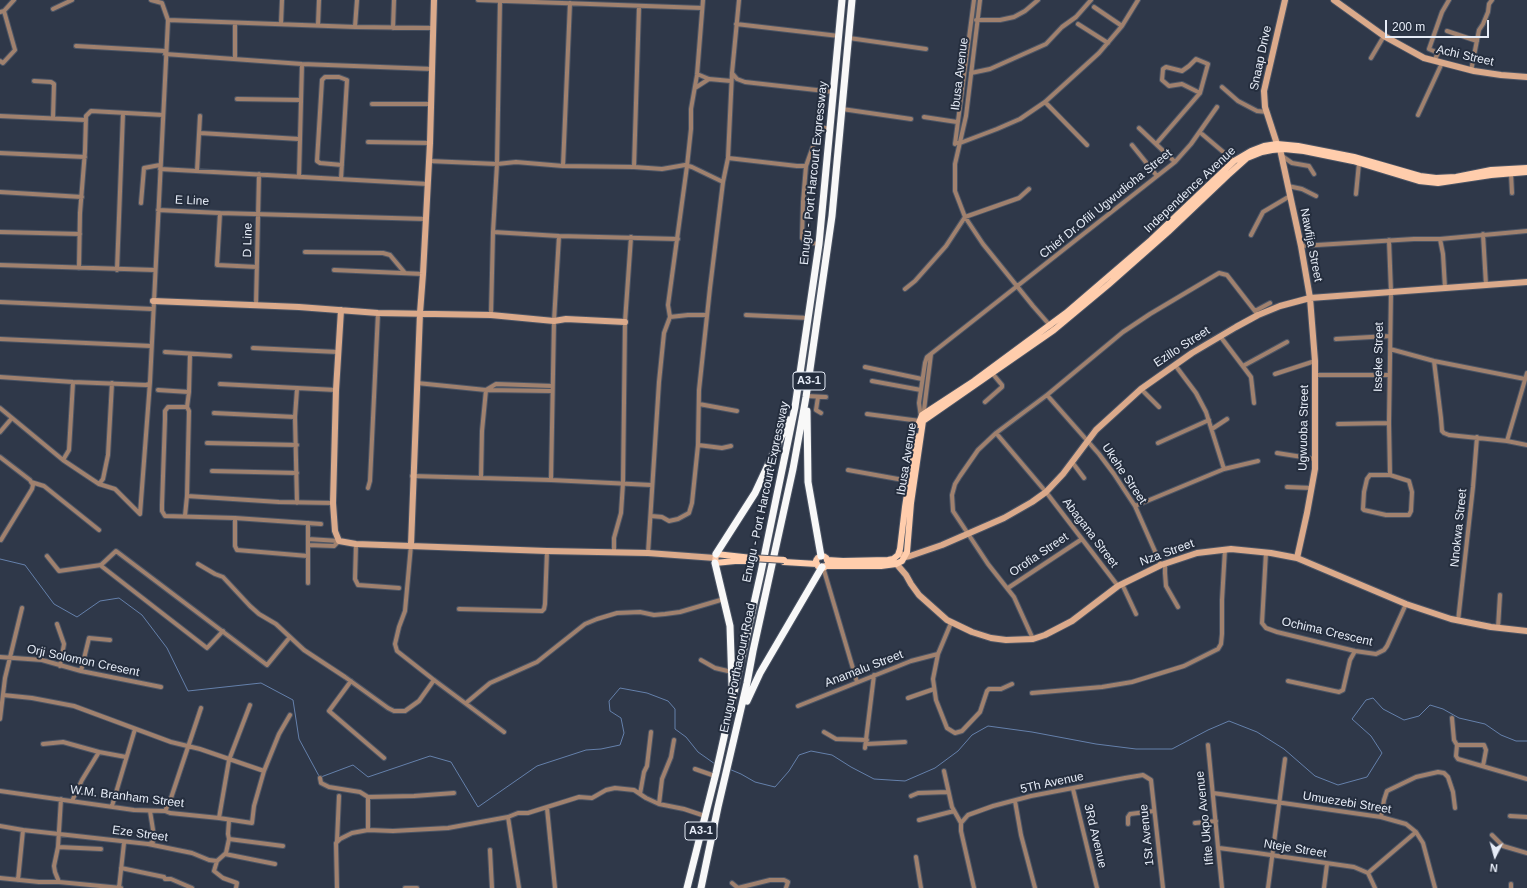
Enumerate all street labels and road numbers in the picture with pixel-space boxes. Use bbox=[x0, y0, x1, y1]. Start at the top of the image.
street label: Snaap Drive bbox=[1247, 24, 1275, 92]
street label: Ibusa Avenue bbox=[948, 37, 972, 111]
street label: Achi Street bbox=[1435, 42, 1495, 70]
street label: Enugu - Port Harcourt Expressway bbox=[797, 80, 831, 266]
street label: Independence Avenue bbox=[1141, 144, 1239, 236]
street label: Chief Dr.Ofili Ugwudioha Street bbox=[1037, 146, 1175, 262]
street label: E Line bbox=[175, 193, 209, 209]
street label: Nawfija Street bbox=[1297, 207, 1325, 283]
street label: D Line bbox=[240, 223, 256, 257]
street label: Isseke Street bbox=[1371, 322, 1387, 392]
street label: Ezillo Street bbox=[1151, 324, 1213, 370]
road number: A3-1 bbox=[793, 372, 825, 390]
street label: Ugwuoba Street bbox=[1296, 385, 1312, 471]
street label: Enugu - Port Harcourt Expressway bbox=[740, 400, 792, 584]
street label: Ibusa Avenue bbox=[894, 422, 920, 496]
street label: Ukehe Street bbox=[1098, 441, 1150, 507]
street label: Nnokwa Street bbox=[1448, 488, 1470, 568]
street label: Abagana Street bbox=[1059, 495, 1121, 571]
street label: Orofia Street bbox=[1007, 530, 1071, 580]
street label: Nza Street bbox=[1138, 537, 1196, 569]
street label: Enugu Porthacourt Road bbox=[717, 602, 759, 734]
street label: Ochima Crescent bbox=[1280, 615, 1374, 649]
street label: Orji Solomon Cresent bbox=[25, 642, 141, 680]
street label: Anamalu Street bbox=[823, 647, 905, 691]
street label: 5Th Avenue bbox=[1019, 769, 1085, 797]
street label: Ifite Ukpo Avenue bbox=[1193, 770, 1217, 866]
street label: W.M. Branham Street bbox=[69, 783, 185, 811]
street label: Umuezebi Street bbox=[1302, 789, 1392, 817]
street label: 3Rd Avenue bbox=[1081, 802, 1109, 870]
street label: 1St Avenue bbox=[1137, 804, 1157, 866]
road number: A3-1 bbox=[685, 822, 717, 840]
street label: Eze Street bbox=[111, 823, 169, 845]
street label: Nteje Street bbox=[1263, 837, 1327, 861]

